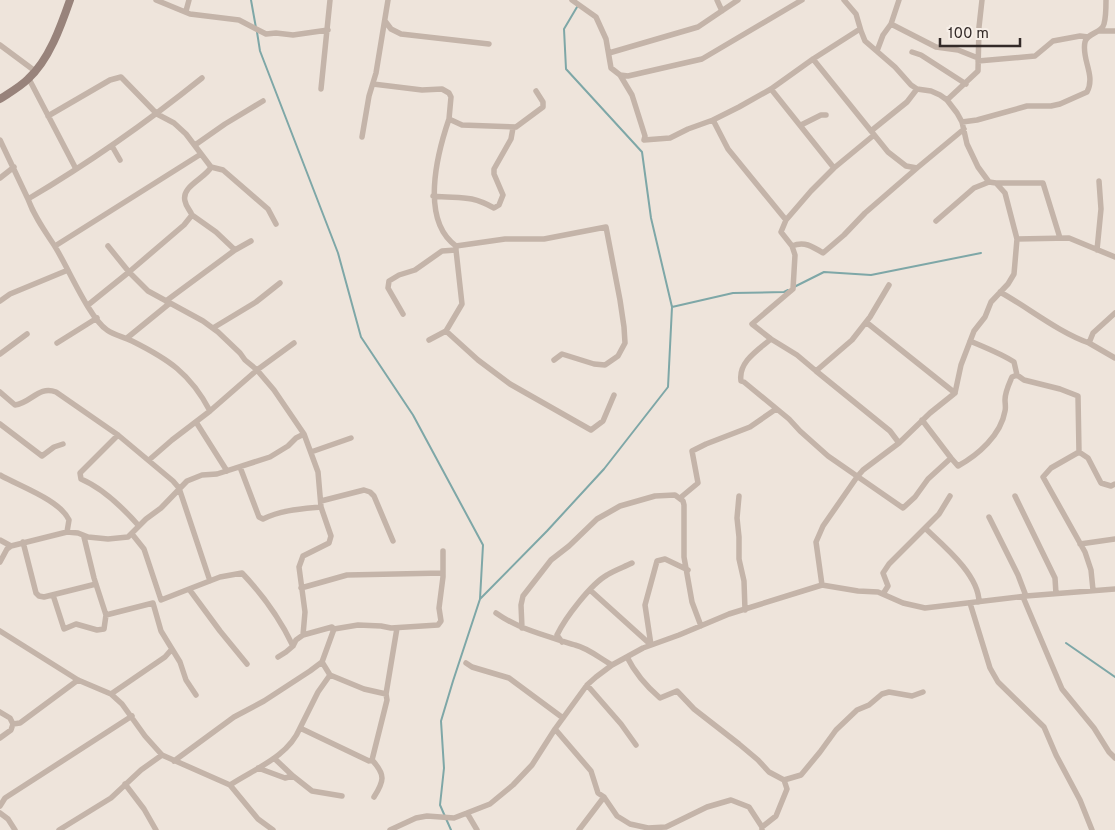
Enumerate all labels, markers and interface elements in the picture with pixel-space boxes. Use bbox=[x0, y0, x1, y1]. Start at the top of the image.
scale bar bbox=[940, 15, 1020, 47]
text: 100 m bbox=[948, 25, 989, 44]

